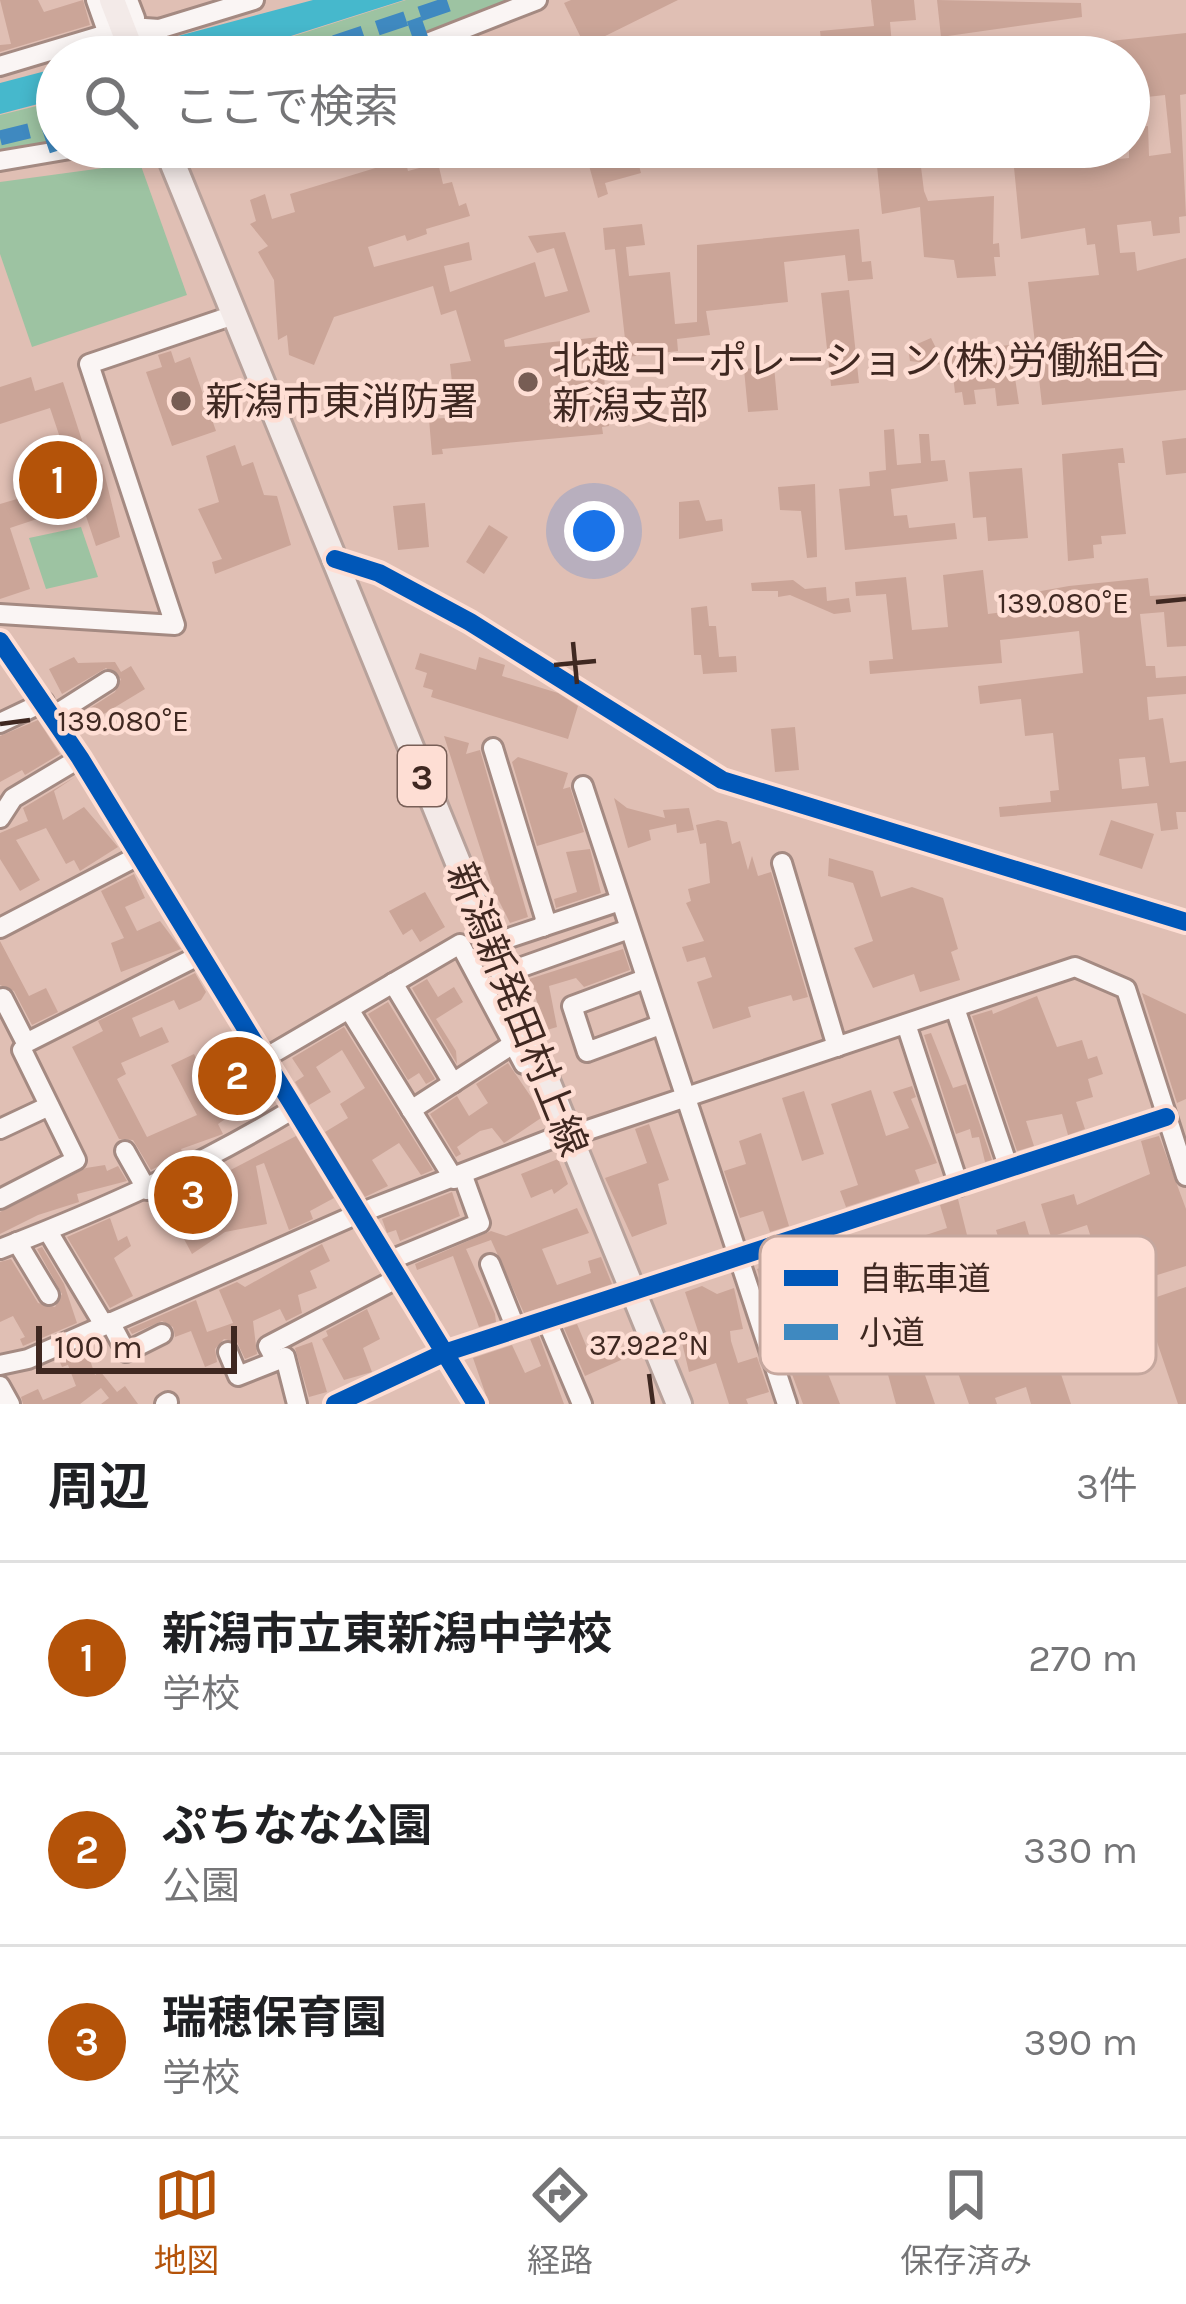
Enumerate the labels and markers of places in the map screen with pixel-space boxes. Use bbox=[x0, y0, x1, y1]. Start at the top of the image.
place label: 北越コーポレーション(株)労働組合 新潟支部 bbox=[552, 338, 1164, 429]
marker: 北越コーポレーション(株)労働組合 新潟支部 bbox=[515, 369, 541, 395]
place label: 新潟市東消防署 bbox=[205, 379, 478, 425]
marker: 新潟市東消防署 bbox=[168, 388, 194, 414]
pin: 1 bbox=[19, 435, 97, 525]
pin: 2 bbox=[198, 1031, 276, 1121]
pin: 3 bbox=[154, 1150, 232, 1240]

